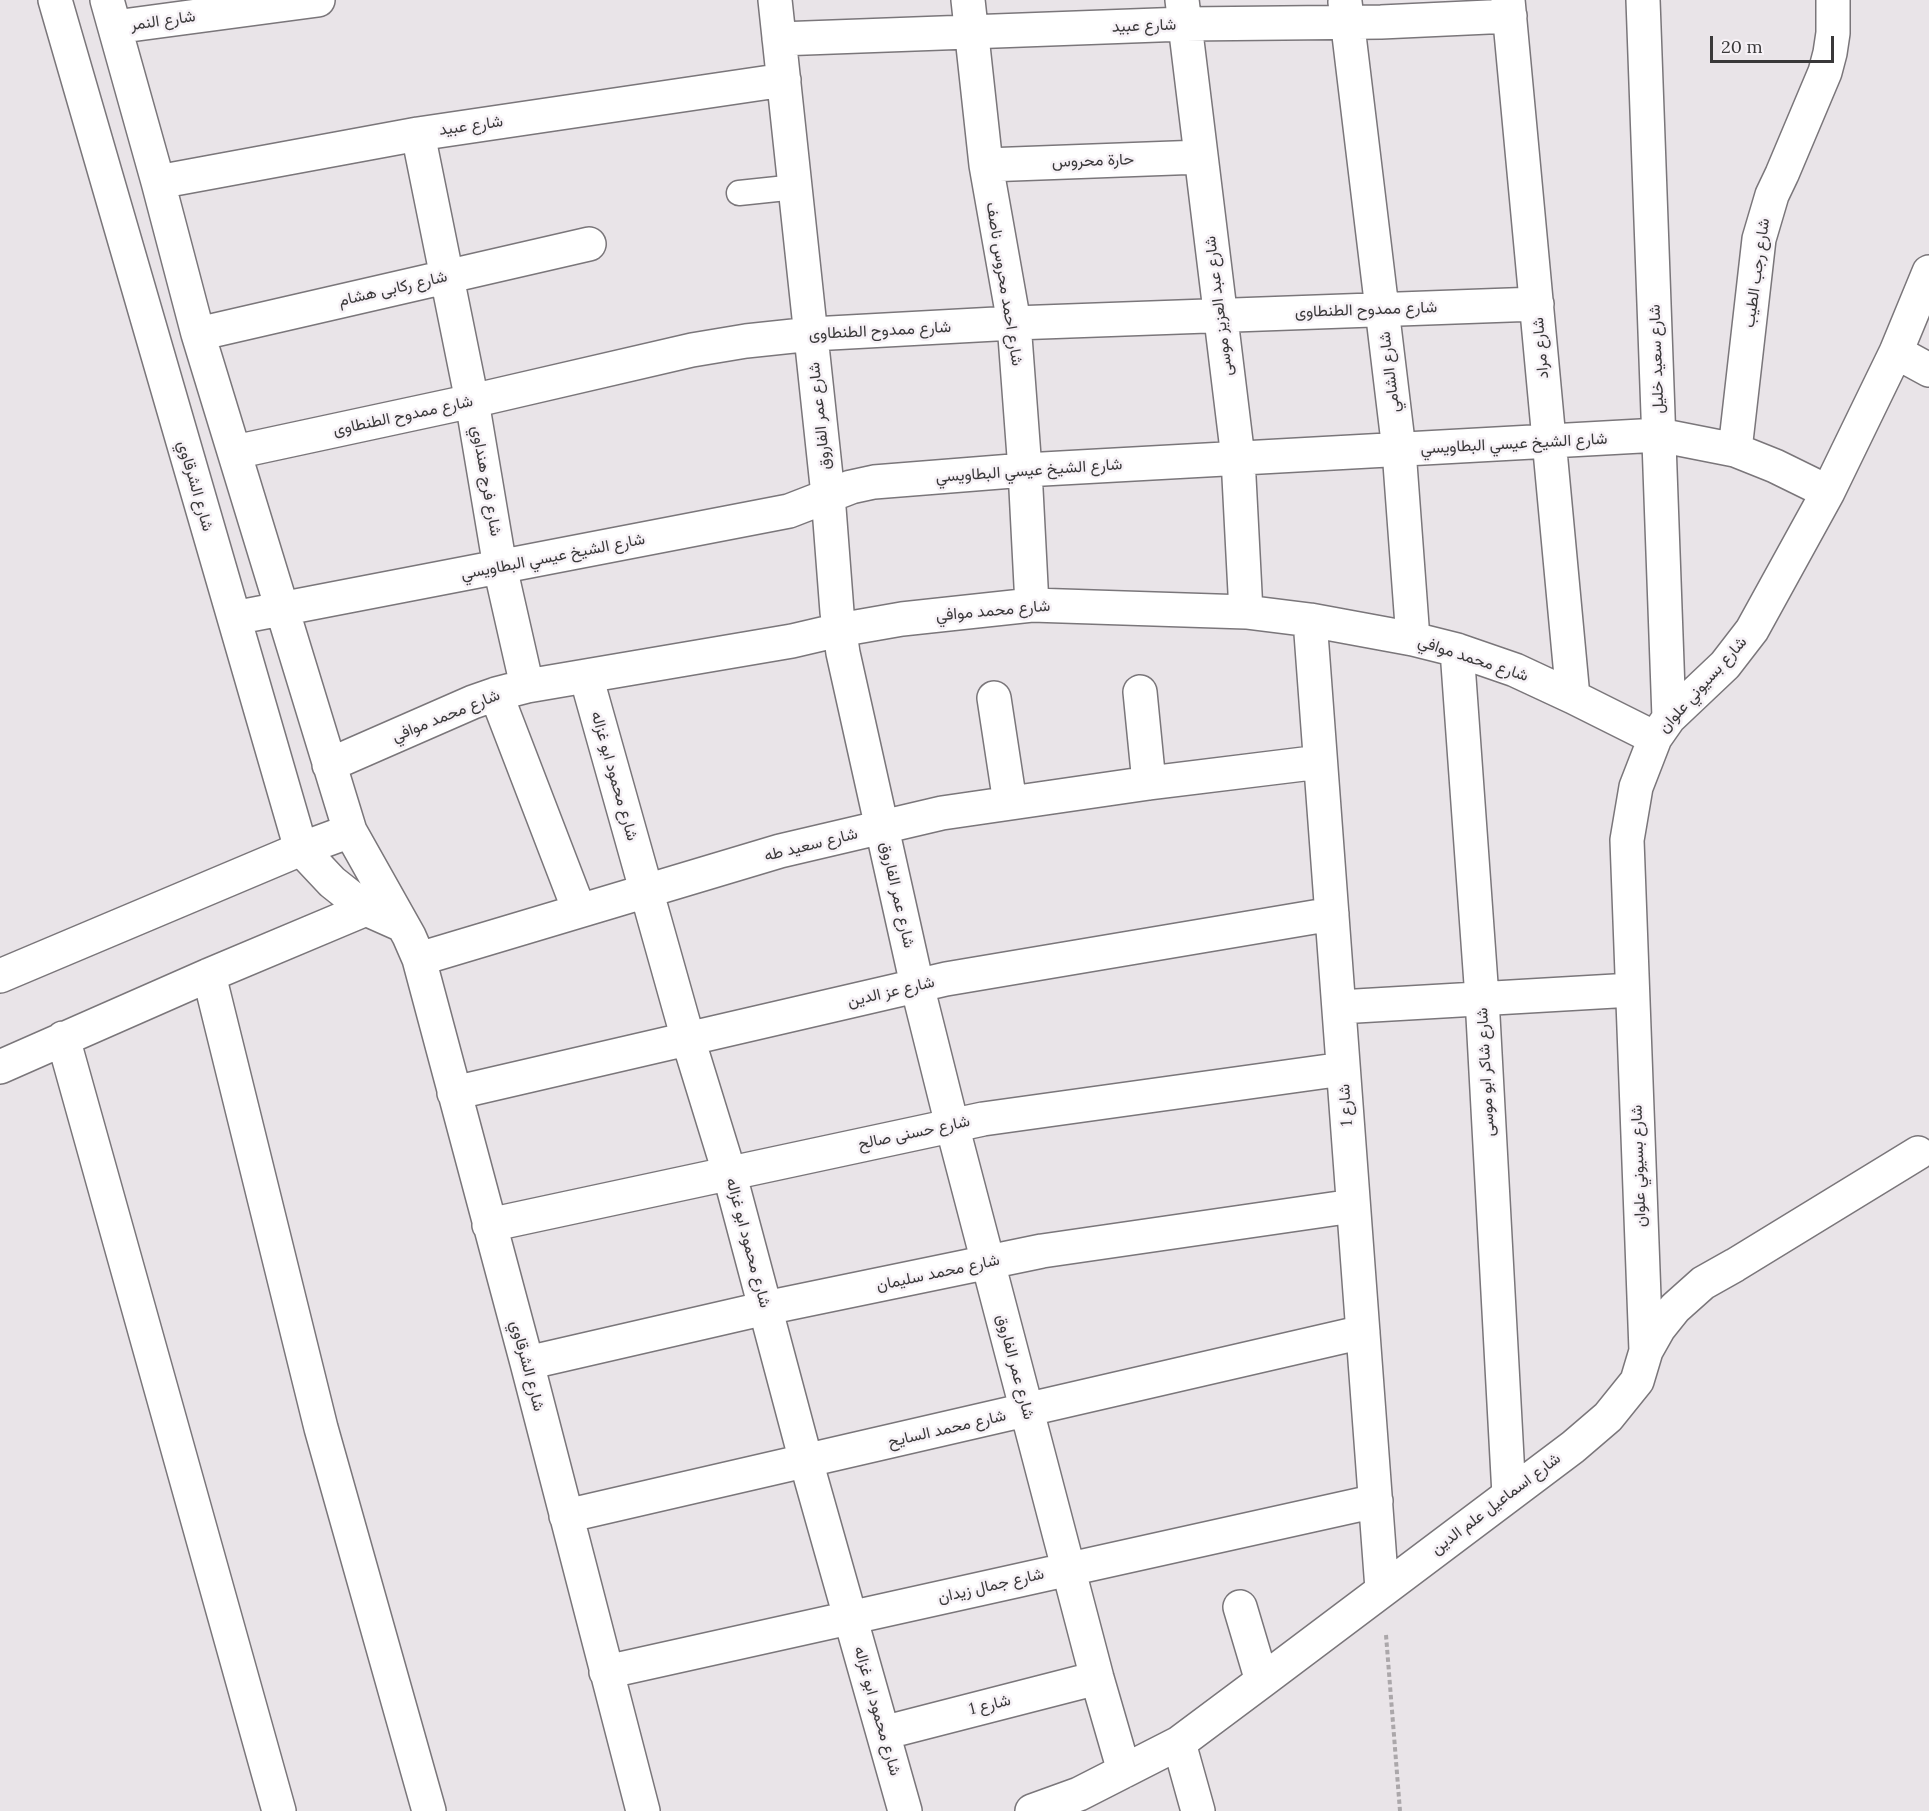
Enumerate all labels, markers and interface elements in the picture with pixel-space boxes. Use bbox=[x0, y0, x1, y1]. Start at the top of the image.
street label: شارع النمر bbox=[129, 7, 197, 35]
street label: شارع عبيد bbox=[1111, 15, 1177, 37]
scale bar bbox=[1713, 24, 1838, 62]
text: 20 m bbox=[1721, 35, 1763, 58]
street label: شارع عبيد bbox=[438, 112, 504, 140]
street label: حارة محروس bbox=[1052, 150, 1134, 172]
street label: شارع احمد محروس ناصف bbox=[982, 201, 1026, 367]
street label: شارع رجب الطيب bbox=[1740, 217, 1774, 329]
street label: شارع عبد العزيز موسى bbox=[1201, 235, 1237, 377]
street label: شارع ركابى هشام bbox=[337, 267, 449, 311]
street label: شارع ممدوح الطنطاوى bbox=[1294, 298, 1438, 322]
street label: شارع سعيد خليل bbox=[1645, 304, 1669, 414]
street label: شارع مراد bbox=[1529, 317, 1553, 379]
street label: شارع ممدوح الطنطاوى bbox=[808, 318, 952, 344]
street label: شارع الشامي bbox=[1375, 330, 1405, 414]
street label: شارع عمر الفاروق bbox=[805, 361, 835, 471]
street label: شارع ممدوح الطنطاوى bbox=[331, 392, 475, 440]
street label: شارع فرج هنداوي bbox=[467, 424, 505, 538]
street label: شارع الشيخ عيسي البطاويسي bbox=[1420, 430, 1608, 458]
street label: شارع الشرقاوي bbox=[173, 439, 217, 533]
street label: شارع الشيخ عيسي البطاويسي bbox=[935, 455, 1123, 487]
street label: شارع الشيخ عيسي البطاويسي bbox=[459, 530, 647, 584]
street label: شارع محمد موافي bbox=[935, 596, 1051, 626]
street label: شارع محمد موافي bbox=[1415, 632, 1531, 686]
street label: شارع بسيوني علوان bbox=[1655, 633, 1751, 737]
street label: شارع محمد موافي bbox=[389, 686, 503, 746]
street label: شارع محمود ابو غزاله bbox=[586, 709, 642, 843]
street label: شارع سعيد طه bbox=[762, 824, 860, 866]
street label: شارع عمر الفاروق bbox=[875, 840, 919, 950]
street label: شارع عز الدين bbox=[845, 973, 937, 1011]
street label: شارع شاكر ابو موسى bbox=[1473, 1007, 1499, 1137]
street label: شارع 1 bbox=[1335, 1083, 1357, 1127]
street label: شارع بسيوني علوان bbox=[1627, 1104, 1651, 1228]
street label: شارع حسنى صالح bbox=[856, 1112, 972, 1154]
street label: شارع محمود ابو غزاله bbox=[721, 1176, 775, 1310]
street label: شارع محمد سليمان bbox=[875, 1251, 1001, 1295]
street label: شارع عمر الفاروق bbox=[992, 1312, 1038, 1422]
street label: شارع الشرقاوي bbox=[506, 1319, 548, 1413]
street label: شارع محمد السايح bbox=[886, 1406, 1008, 1452]
street label: شارع اسماعيل علم الدين bbox=[1427, 1449, 1565, 1559]
street label: شارع جمال زيدان bbox=[936, 1564, 1046, 1608]
street label: شارع محمود ابو غزاله bbox=[849, 1644, 905, 1778]
street label: شارع 1 bbox=[967, 1691, 1013, 1719]

